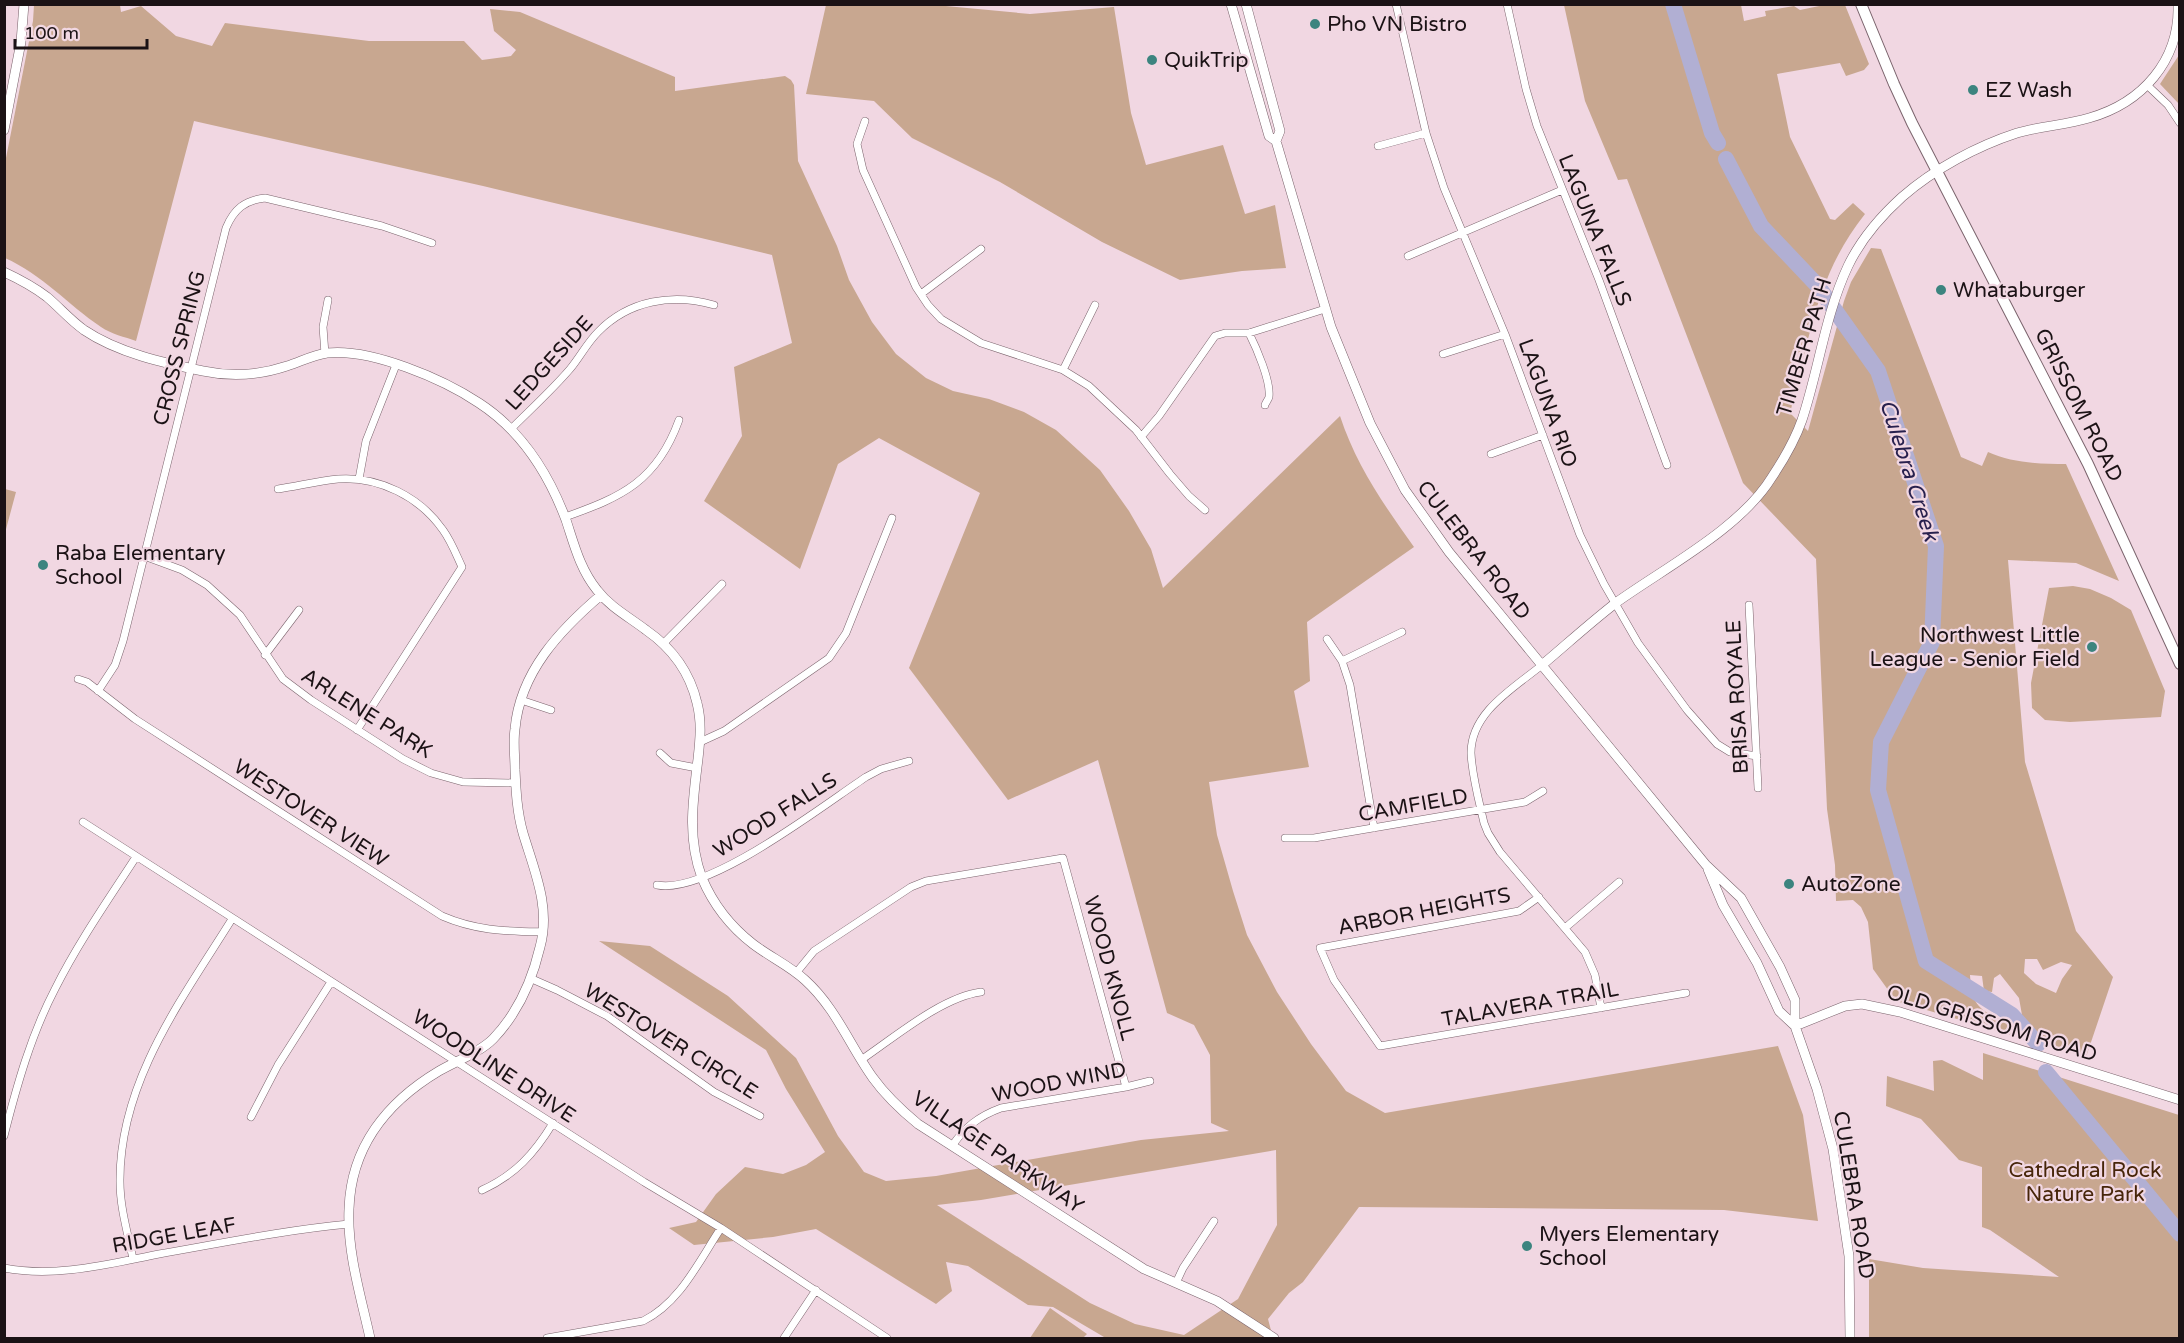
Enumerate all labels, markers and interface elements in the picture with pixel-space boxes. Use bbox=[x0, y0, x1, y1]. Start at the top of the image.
scale bar bbox=[15, 12, 147, 50]
place label: Pho VN Bistro bbox=[1327, 12, 1467, 37]
marker: Pho VN Bistro bbox=[1308, 17, 1322, 31]
text: 100 m bbox=[24, 22, 79, 44]
place label: QuikTrip bbox=[1164, 48, 1248, 73]
marker: QuikTrip bbox=[1145, 53, 1159, 67]
place label: EZ Wash bbox=[1985, 78, 2072, 103]
marker: EZ Wash bbox=[1966, 83, 1980, 97]
street label: LAGUNA FALLS bbox=[1553, 151, 1636, 310]
street label: CROSS SPRING bbox=[148, 268, 211, 428]
street label: TIMBER PATH bbox=[1772, 275, 1837, 419]
place label: Whataburger bbox=[1953, 278, 2085, 303]
marker: Whataburger bbox=[1934, 283, 1948, 297]
street label: LEDGESIDE bbox=[500, 311, 598, 416]
street label: GRISSOM ROAD bbox=[2029, 324, 2128, 486]
street label: LAGUNA RIO bbox=[1513, 336, 1582, 471]
water label: Culebra Creek bbox=[1874, 396, 1945, 546]
street label: CULEBRA ROAD bbox=[1411, 476, 1536, 625]
place label: Raba Elementary School bbox=[55, 541, 226, 590]
marker: Raba Elementary School bbox=[36, 558, 50, 572]
street label: BRISA ROYALE bbox=[1721, 619, 1754, 775]
place label: Northwest Little League - Senior Field bbox=[1870, 623, 2080, 672]
marker: Northwest Little League - Senior Field bbox=[2085, 640, 2099, 654]
street label: ARLENE PARK bbox=[297, 663, 437, 764]
street label: WESTOVER VIEW bbox=[229, 754, 393, 873]
street label: WOOD FALLS bbox=[709, 767, 842, 863]
street label: CAMFIELD bbox=[1356, 784, 1470, 827]
place label: AutoZone bbox=[1801, 872, 1901, 897]
marker: AutoZone bbox=[1782, 877, 1796, 891]
street label: ARBOR HEIGHTS bbox=[1336, 882, 1513, 940]
street label: WOOD KNOLL bbox=[1078, 893, 1141, 1043]
street label: TALAVERA TRAIL bbox=[1440, 977, 1620, 1032]
street label: WESTOVER CIRCLE bbox=[579, 978, 762, 1105]
street label: OLD GRISSOM ROAD bbox=[1883, 980, 2100, 1067]
street label: WOODLINE DRIVE bbox=[407, 1004, 580, 1129]
street label: WOOD WIND bbox=[990, 1057, 1128, 1108]
street label: VILLAGE PARKWAY bbox=[907, 1086, 1088, 1219]
street label: CULEBRA ROAD bbox=[1828, 1109, 1879, 1281]
park label: Cathedral Rock Nature Park bbox=[2009, 1158, 2161, 1207]
street label: RIDGE LEAF bbox=[110, 1212, 238, 1259]
place label: Myers Elementary School bbox=[1539, 1222, 1719, 1271]
marker: Myers Elementary School bbox=[1520, 1239, 1534, 1253]

